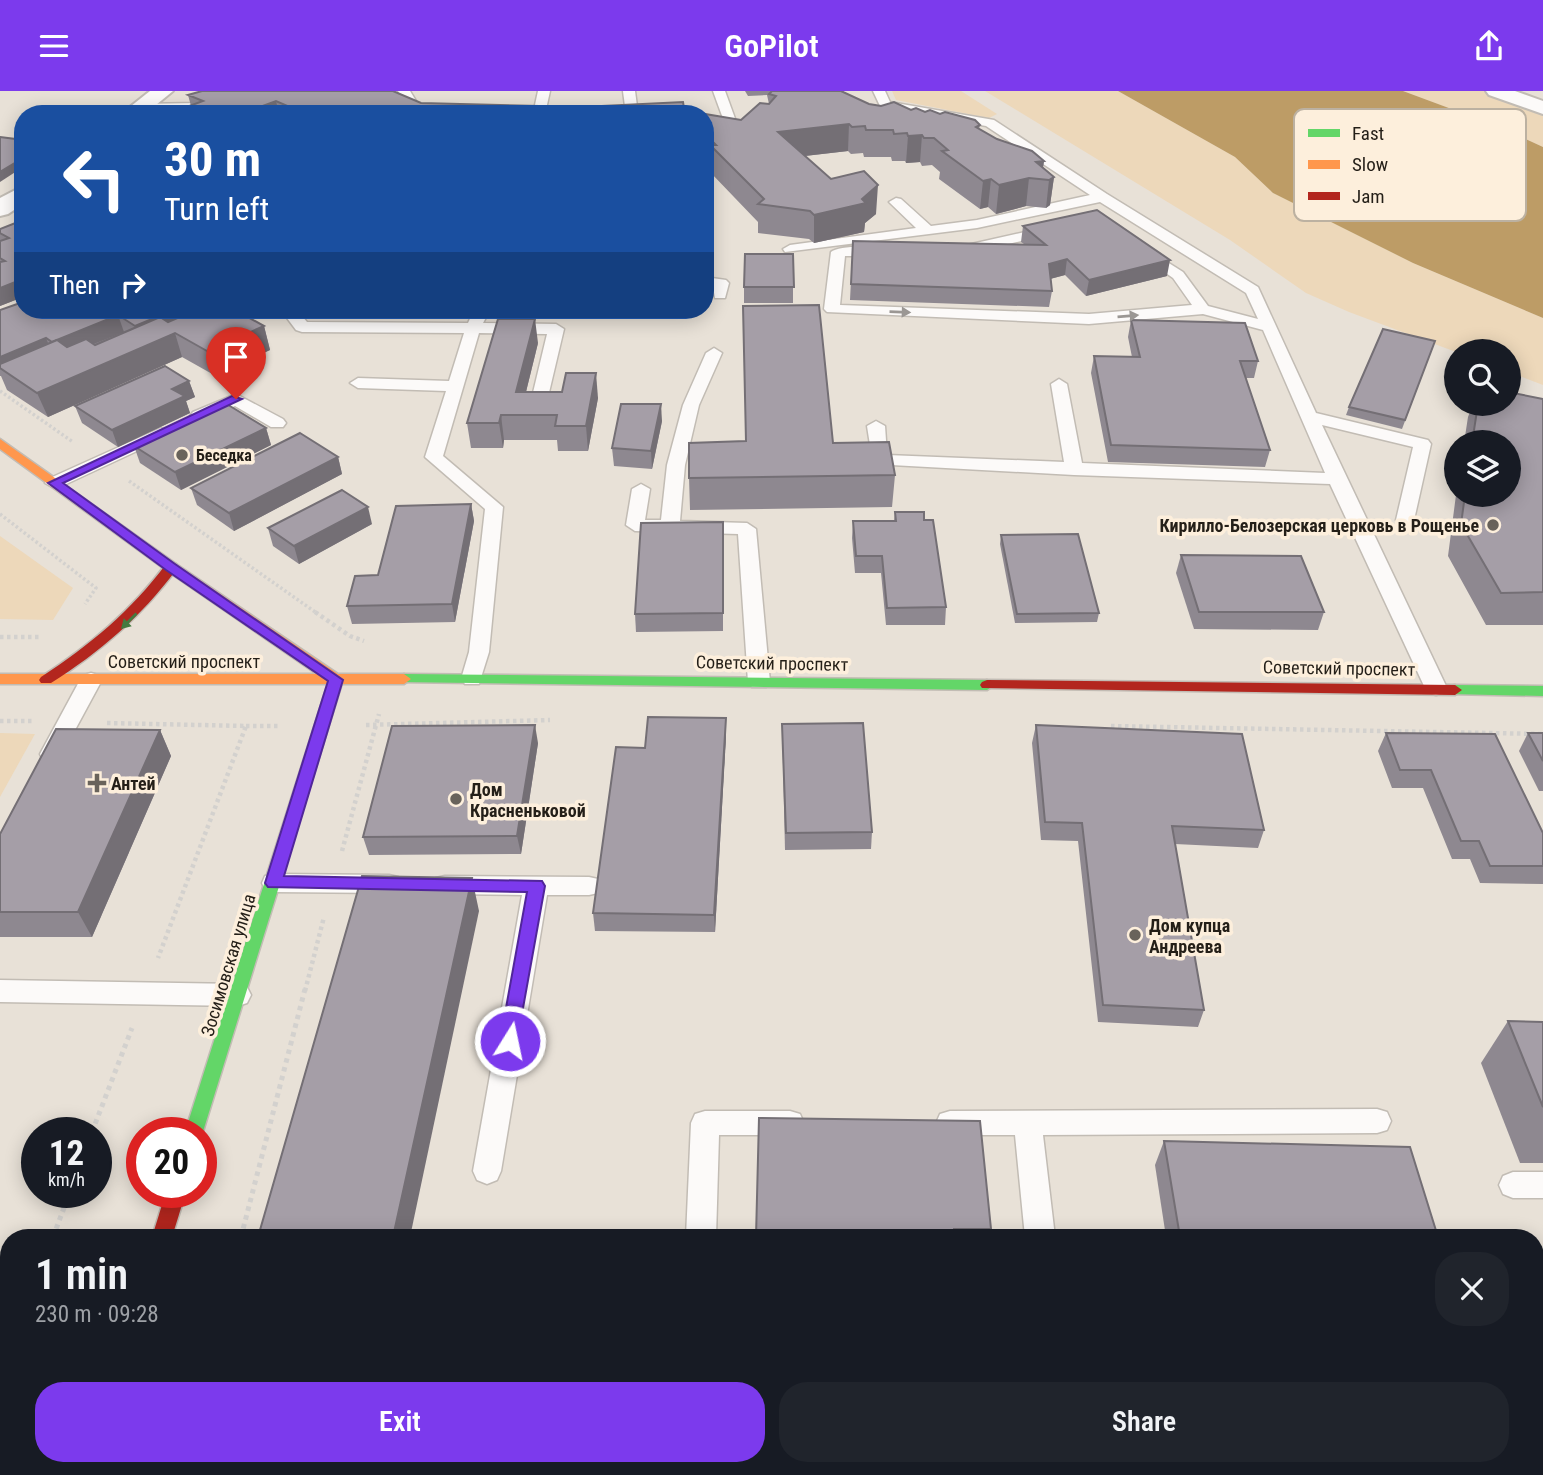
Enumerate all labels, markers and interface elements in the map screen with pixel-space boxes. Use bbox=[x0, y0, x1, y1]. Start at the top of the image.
icon: menu bbox=[35, 27, 73, 65]
text: GoPilot bbox=[724, 27, 819, 65]
icon: share bbox=[1470, 27, 1508, 65]
legend bbox=[1294, 109, 1526, 221]
text: Fast bbox=[1352, 122, 1384, 145]
text: 30 m bbox=[164, 131, 261, 188]
icon: left bbox=[49, 133, 140, 224]
text: Slow bbox=[1352, 153, 1388, 176]
text: Jam bbox=[1352, 185, 1385, 208]
text: Turn left bbox=[164, 190, 269, 228]
icon: right bbox=[114, 266, 152, 304]
text: Then bbox=[49, 270, 100, 300]
one-way arrow bbox=[890, 306, 912, 317]
one-way arrow bbox=[1117, 310, 1139, 321]
pin bbox=[206, 327, 266, 399]
icon: arrive bbox=[217, 338, 255, 376]
map controls bbox=[1444, 339, 1521, 507]
button: search bbox=[1444, 339, 1521, 416]
button: layers bbox=[1444, 430, 1521, 507]
place label: Беседка bbox=[196, 446, 252, 465]
marker: Беседка bbox=[174, 447, 190, 463]
place label: Кирилло-Белозерская церковь в Рощенье bbox=[1159, 515, 1479, 536]
marker: Кирилло-Белозерская церковь в Рощенье bbox=[1485, 517, 1501, 533]
one-way arrow bbox=[121, 612, 137, 629]
street label: Советский проспект bbox=[108, 651, 261, 672]
street label: Советский проспект bbox=[696, 651, 849, 675]
street label: Советский проспект bbox=[1263, 656, 1416, 680]
place label: Антей bbox=[111, 773, 156, 794]
marker: Антей bbox=[89, 775, 105, 791]
place label: Дом Красненьковой bbox=[470, 779, 586, 821]
marker: Дом Красненьковой bbox=[448, 791, 464, 807]
street label: Зосимовская улица bbox=[196, 891, 260, 1039]
place label: Дом купца Андреева bbox=[1149, 915, 1230, 957]
marker: Дом купца Андреева bbox=[1127, 927, 1143, 943]
position arrow bbox=[473, 1004, 547, 1078]
speed limit sign: 20 bbox=[126, 1117, 217, 1208]
text: 12 bbox=[49, 1133, 84, 1174]
text: km/h bbox=[48, 1169, 85, 1190]
text: 1 min bbox=[35, 1250, 128, 1299]
button: close bbox=[1435, 1252, 1509, 1326]
text: 230 m · 09:28 bbox=[35, 1301, 159, 1328]
button: Exit bbox=[35, 1382, 765, 1462]
button: Share bbox=[779, 1382, 1509, 1462]

